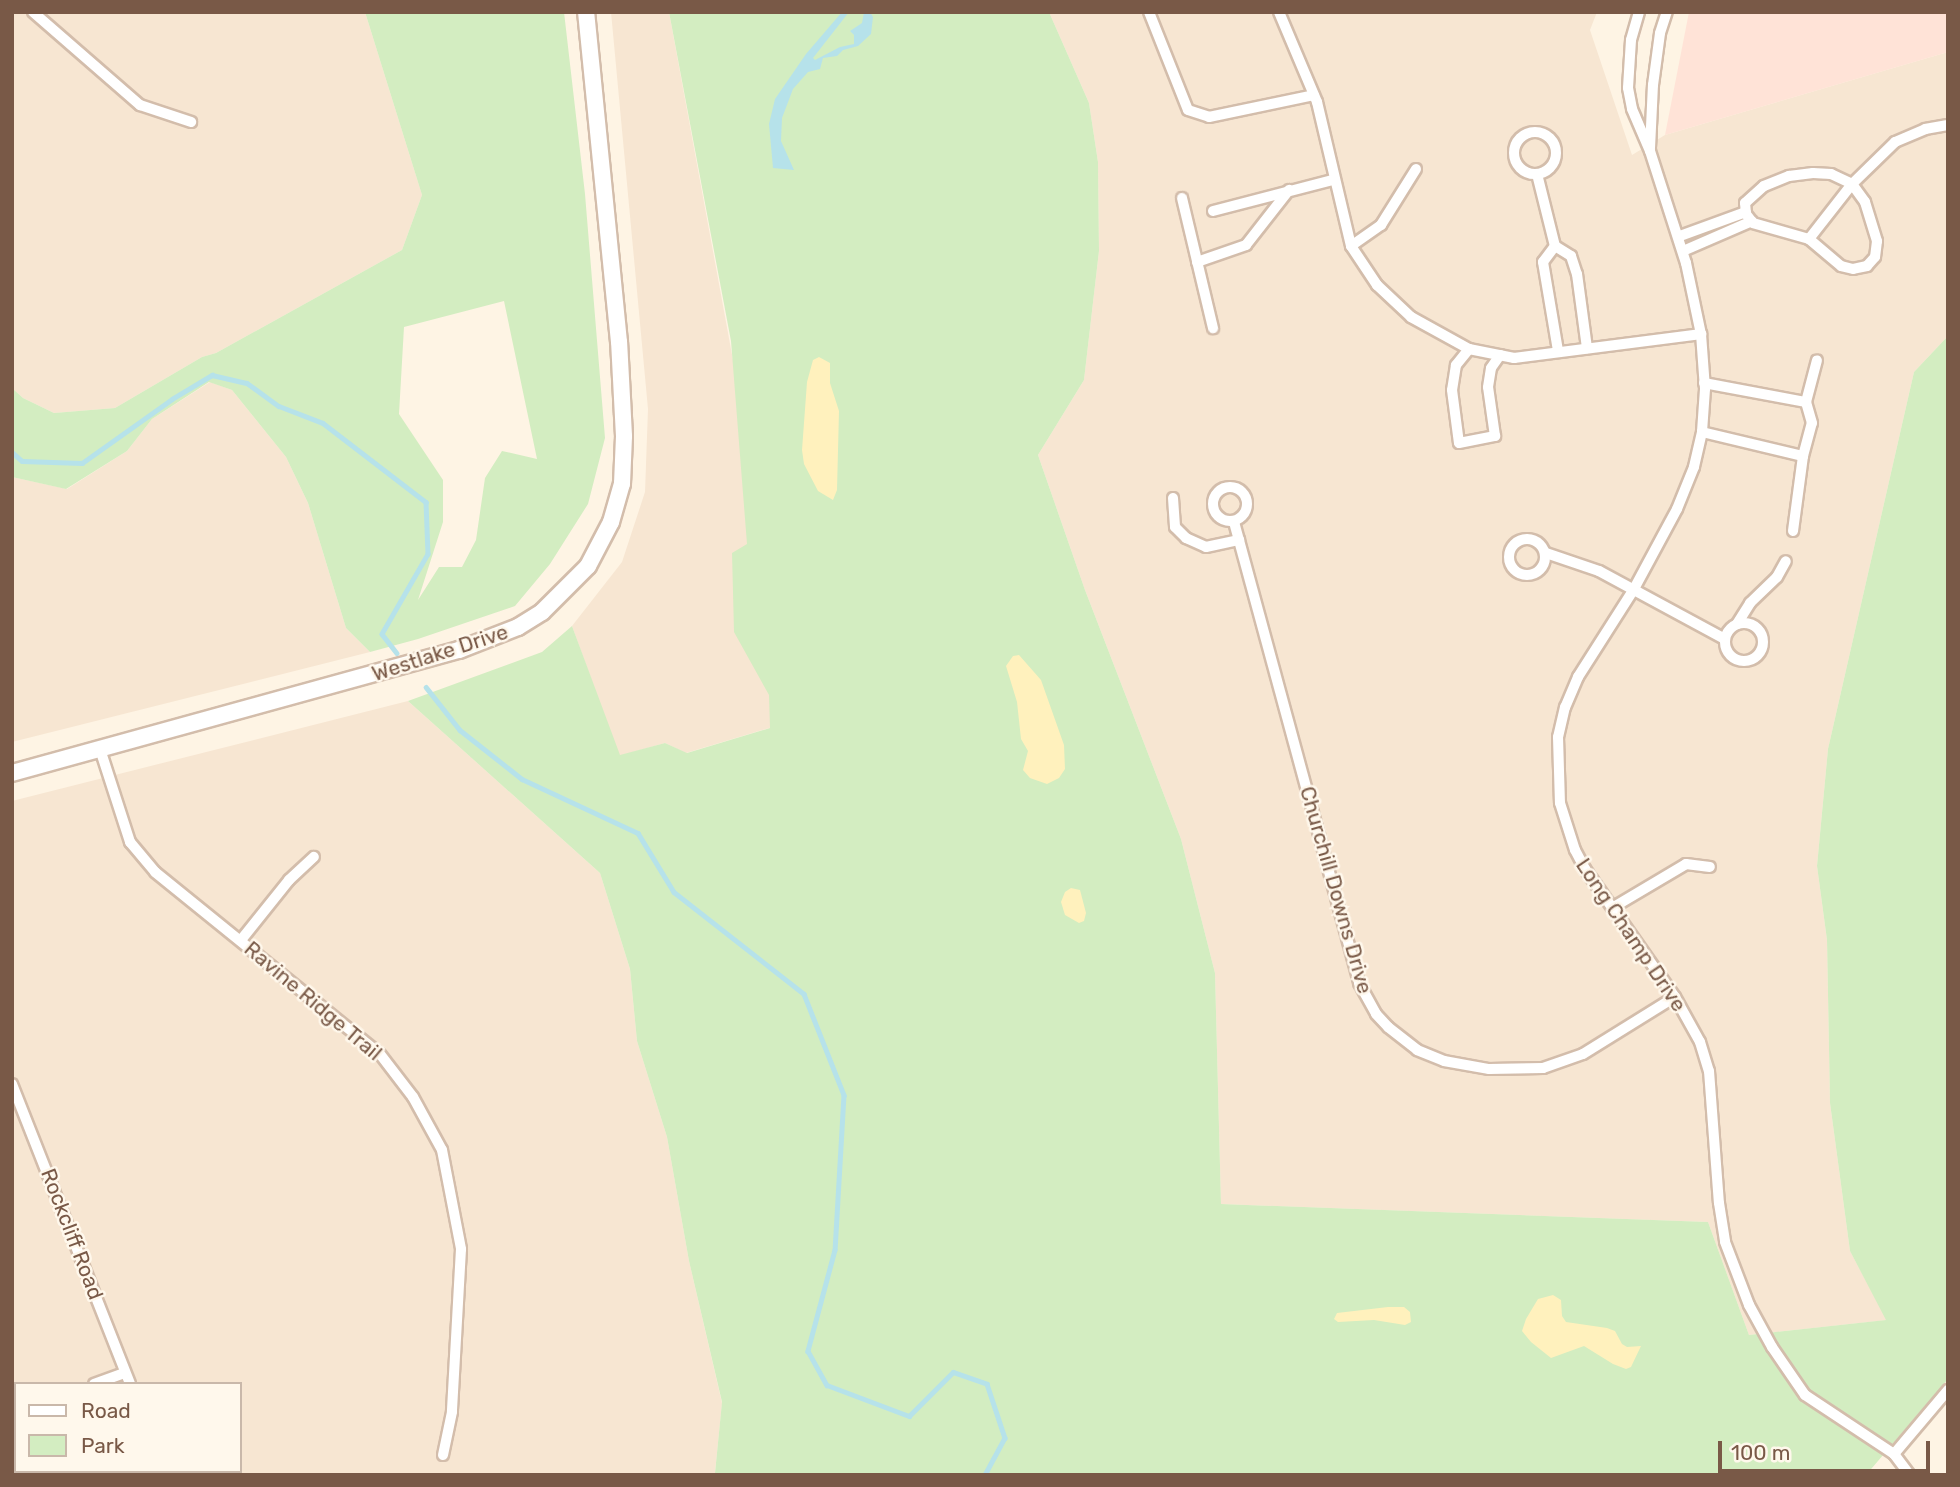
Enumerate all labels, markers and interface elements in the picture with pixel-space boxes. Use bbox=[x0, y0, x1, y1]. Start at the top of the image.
street label: Westlake Drive bbox=[369, 619, 511, 687]
street label: Churchill Downs Drive bbox=[1294, 784, 1378, 996]
street label: Long Champ Drive bbox=[1570, 854, 1692, 1016]
street label: Ravine Ridge Trail bbox=[239, 936, 387, 1066]
street label: Rockcliff Road bbox=[35, 1165, 109, 1303]
legend bbox=[14, 1382, 242, 1473]
text: Road bbox=[81, 1398, 131, 1423]
scale bar bbox=[1722, 1428, 1934, 1472]
text: Park bbox=[81, 1433, 125, 1458]
text: 100 m bbox=[1731, 1440, 1790, 1465]

